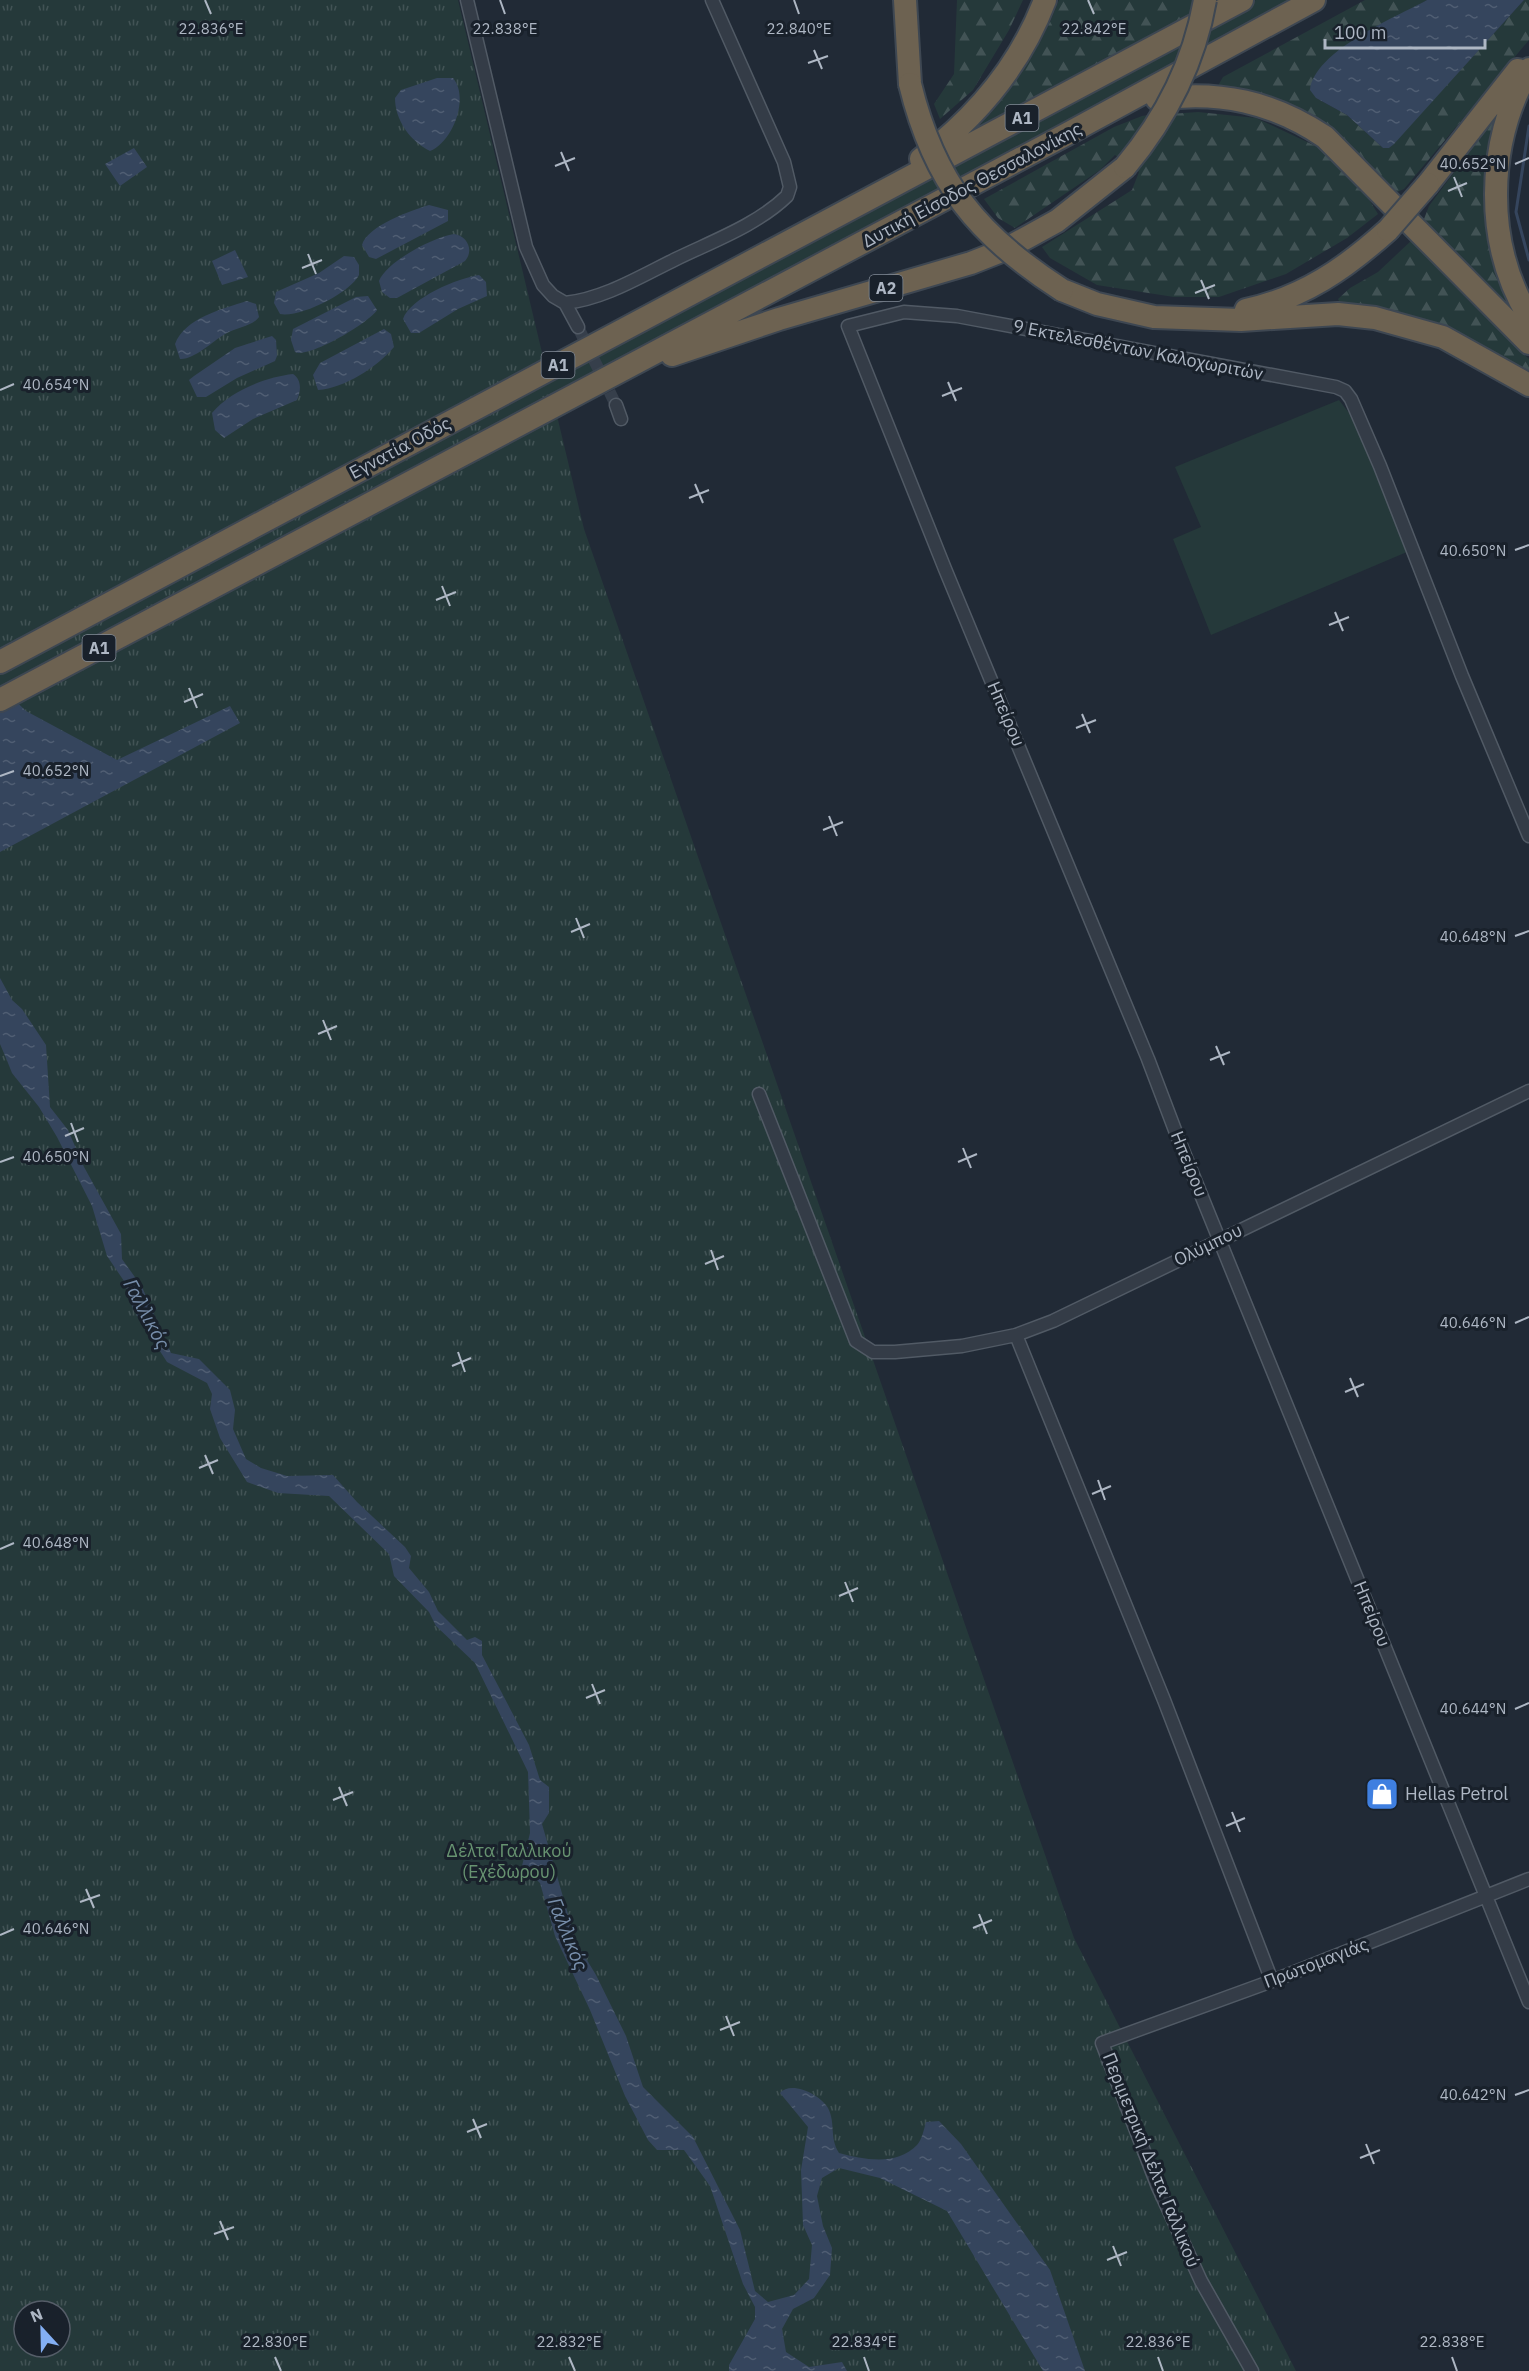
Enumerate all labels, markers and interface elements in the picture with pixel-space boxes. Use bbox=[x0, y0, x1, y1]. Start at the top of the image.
scale bar bbox=[1325, 12, 1486, 50]
text: 22.836°E bbox=[179, 19, 243, 38]
text: 22.838°E bbox=[473, 19, 537, 38]
text: 22.840°E bbox=[767, 19, 831, 38]
text: 22.842°E bbox=[1062, 19, 1126, 38]
text: 100 m bbox=[1334, 21, 1386, 44]
road number: Α1 bbox=[1006, 105, 1038, 131]
street label: Δυτική Είσοδος Θεσσαλονίκης bbox=[858, 117, 1086, 252]
text: 40.652°N bbox=[1440, 154, 1506, 173]
road number: Α2 bbox=[870, 275, 902, 301]
street label: 9 Εκτελεσθέντων Καλοχωριτών bbox=[1011, 314, 1265, 385]
road number: Α1 bbox=[542, 352, 574, 378]
text: 40.654°N bbox=[23, 375, 89, 394]
street label: Εγνατία Οδός bbox=[345, 411, 455, 484]
text: 40.650°N bbox=[1440, 541, 1506, 560]
road number: Α1 bbox=[82, 635, 116, 661]
street label: Ηπείρου bbox=[982, 678, 1030, 750]
text: 40.652°N bbox=[23, 761, 89, 780]
text: 40.648°N bbox=[1440, 927, 1506, 946]
street label: Ηπείρου bbox=[1166, 1128, 1213, 1200]
text: 40.650°N bbox=[23, 1147, 89, 1166]
street label: Ολύμπου bbox=[1170, 1218, 1246, 1271]
water label: Γαλλικός bbox=[118, 1274, 178, 1354]
text: 40.646°N bbox=[1440, 1313, 1506, 1332]
text: 40.648°N bbox=[23, 1533, 89, 1552]
street label: Ηπείρου bbox=[1349, 1578, 1396, 1650]
text: 40.644°N bbox=[1440, 1699, 1506, 1718]
shop icon: Hellas Petrol bbox=[1364, 1776, 1400, 1812]
place label: Hellas Petrol bbox=[1405, 1782, 1508, 1805]
park label: Δέλτα Γαλλικού (Εχέδωρου) bbox=[446, 1839, 572, 1883]
water label: Γαλλικός bbox=[542, 1893, 596, 1975]
text: 40.646°N bbox=[23, 1919, 89, 1938]
street label: Πρωτομαγιάς bbox=[1260, 1932, 1372, 1993]
street label: Περιμετρική Δέλτα Γαλλικού bbox=[1098, 2049, 1205, 2271]
text: 40.642°N bbox=[1440, 2085, 1506, 2104]
north arrow bbox=[12, 2299, 72, 2359]
text: N bbox=[27, 2304, 46, 2327]
text: 22.830°E bbox=[243, 2332, 307, 2351]
text: 22.832°E bbox=[537, 2332, 601, 2351]
text: 22.834°E bbox=[832, 2332, 896, 2351]
text: 22.836°E bbox=[1126, 2332, 1190, 2351]
text: 22.838°E bbox=[1420, 2332, 1484, 2351]

